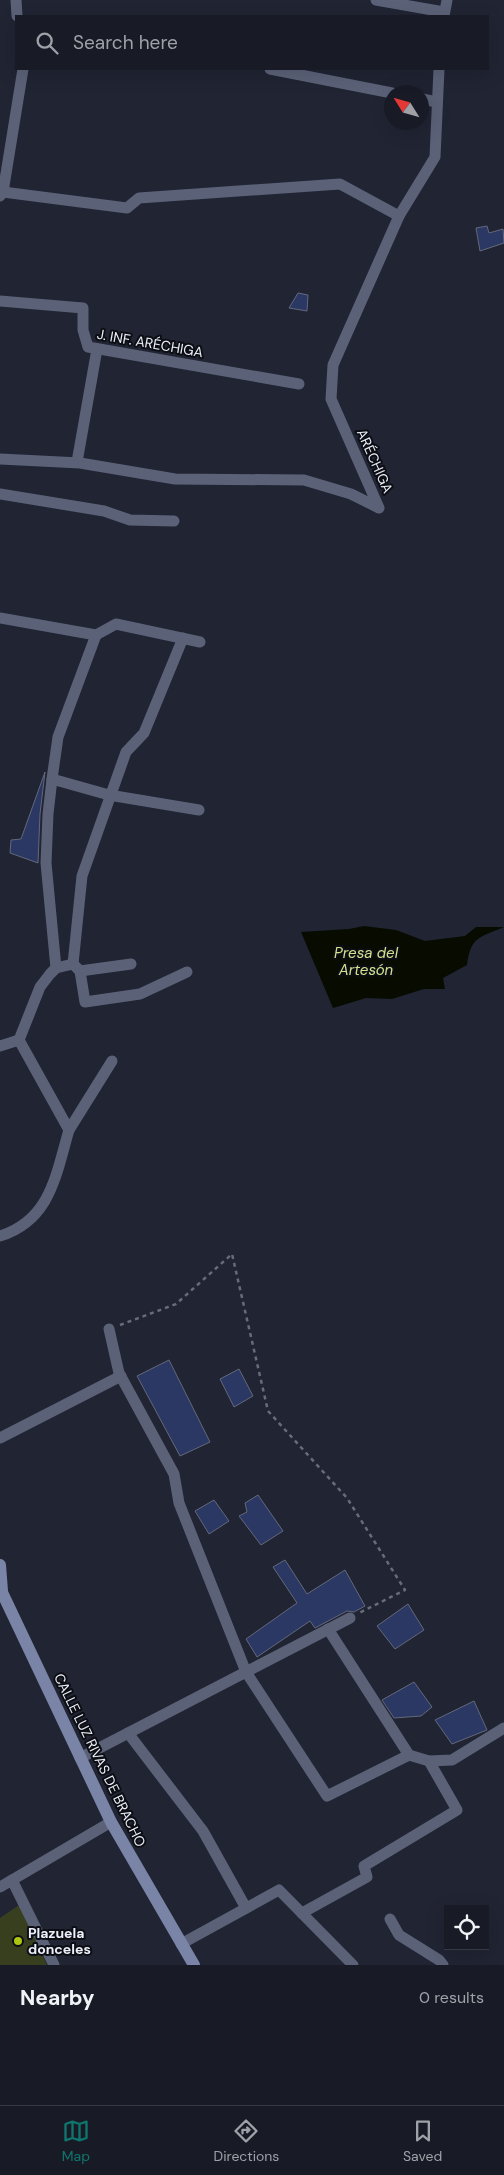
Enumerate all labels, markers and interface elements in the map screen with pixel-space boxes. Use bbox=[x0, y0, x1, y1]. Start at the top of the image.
search box bbox=[15, 15, 489, 70]
icon: search bbox=[33, 29, 61, 57]
text: Search here bbox=[73, 30, 178, 55]
north arrow bbox=[384, 85, 429, 130]
street label: J. INF. ARÉCHIGA bbox=[95, 325, 205, 361]
street label: ARÉCHIGA bbox=[353, 426, 397, 496]
water label: Presa del Artesón bbox=[334, 943, 399, 980]
street label: CALLE LUZ RIVAS DE BRACHO bbox=[50, 1670, 150, 1850]
map controls bbox=[444, 1905, 489, 1950]
button: locate bbox=[444, 1905, 489, 1950]
place label: Plazuela donceles bbox=[28, 1924, 91, 1958]
marker: Plazuela donceles bbox=[12, 1935, 24, 1947]
text: Nearby bbox=[20, 1984, 94, 2012]
text: 0 results bbox=[419, 1987, 484, 2008]
tab: Map bbox=[62, 2117, 90, 2165]
tab: Directions bbox=[214, 2117, 279, 2165]
tab: Saved bbox=[403, 2117, 442, 2165]

